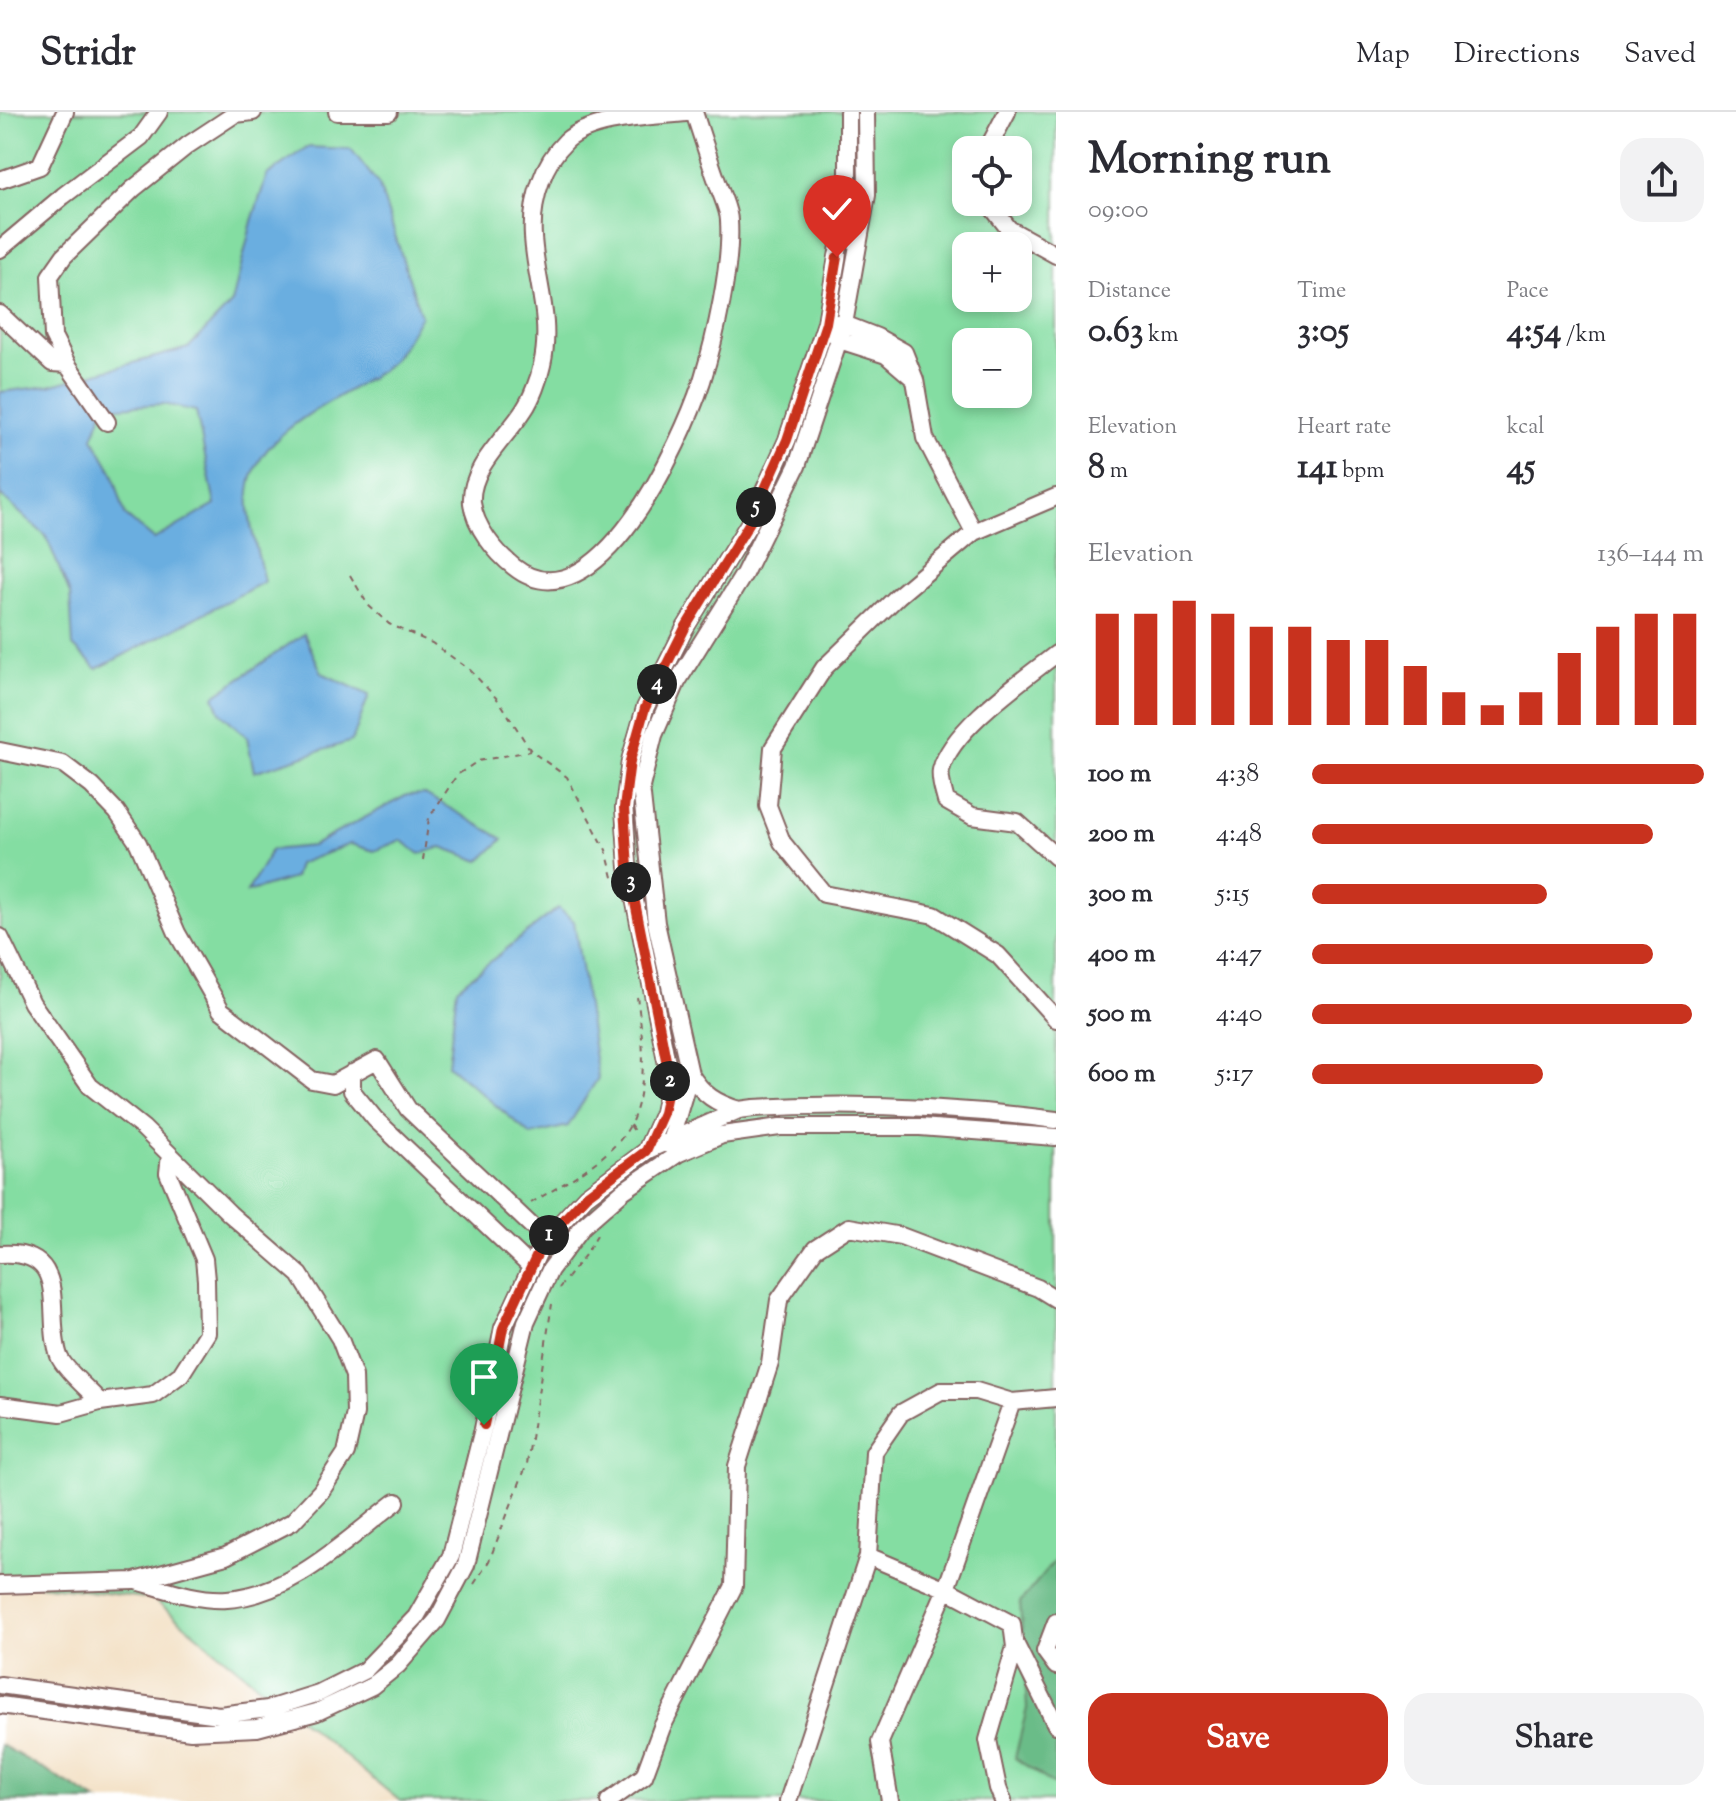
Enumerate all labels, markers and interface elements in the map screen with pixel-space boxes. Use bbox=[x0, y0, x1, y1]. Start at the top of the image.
text: Stridr bbox=[40, 28, 136, 82]
text: Map bbox=[1356, 35, 1410, 75]
text: Directions bbox=[1454, 35, 1580, 75]
text: Saved bbox=[1624, 35, 1696, 75]
text: Morning run bbox=[1088, 130, 1331, 193]
map controls bbox=[952, 136, 1032, 408]
button: locate bbox=[952, 136, 1032, 216]
button: share bbox=[1620, 138, 1704, 222]
pin bbox=[803, 175, 871, 257]
icon: check bbox=[815, 187, 859, 231]
text: 09:00 bbox=[1088, 192, 1148, 229]
button: + bbox=[952, 232, 1032, 312]
text: Distance bbox=[1088, 276, 1171, 308]
text: Time bbox=[1297, 276, 1346, 308]
text: Pace bbox=[1507, 276, 1549, 308]
text: 0.63 bbox=[1088, 308, 1144, 357]
text: 3:05 bbox=[1297, 308, 1349, 357]
text: 4:54 bbox=[1507, 308, 1561, 357]
text: km bbox=[1144, 320, 1178, 352]
text: /km bbox=[1561, 320, 1606, 352]
button: − bbox=[952, 328, 1032, 408]
text: Elevation bbox=[1088, 412, 1177, 444]
text: Heart rate bbox=[1297, 412, 1391, 444]
text: kcal bbox=[1507, 412, 1544, 444]
text: 8 bbox=[1088, 444, 1105, 493]
text: 141 bbox=[1297, 444, 1338, 493]
text: 45 bbox=[1507, 444, 1535, 493]
text: m bbox=[1105, 456, 1128, 488]
text: bpm bbox=[1338, 456, 1385, 488]
pin: 5 bbox=[736, 487, 776, 527]
text: 5 bbox=[752, 491, 760, 523]
text: Elevation bbox=[1088, 536, 1193, 573]
text: 136–144 m bbox=[1597, 536, 1704, 573]
pin: 4 bbox=[637, 664, 677, 704]
text: 4 bbox=[651, 668, 663, 700]
text: 100 m bbox=[1088, 756, 1151, 793]
text: 4:38 bbox=[1216, 756, 1259, 793]
text: 200 m bbox=[1088, 816, 1155, 853]
text: 4:48 bbox=[1216, 816, 1262, 853]
pin: 3 bbox=[611, 862, 651, 902]
text: 3 bbox=[627, 866, 635, 898]
text: 300 m bbox=[1088, 876, 1153, 913]
text: 5:15 bbox=[1216, 876, 1249, 913]
text: 400 m bbox=[1088, 936, 1155, 973]
text: 4:47 bbox=[1216, 936, 1262, 973]
text: 500 m bbox=[1088, 996, 1151, 1033]
text: 4:40 bbox=[1216, 996, 1263, 1033]
text: 600 m bbox=[1088, 1056, 1155, 1093]
text: 5:17 bbox=[1216, 1056, 1254, 1093]
pin: 2 bbox=[650, 1061, 690, 1101]
text: 2 bbox=[665, 1065, 675, 1097]
pin: 1 bbox=[529, 1215, 569, 1255]
text: 1 bbox=[545, 1219, 553, 1251]
pin bbox=[450, 1343, 518, 1425]
icon: arrive bbox=[462, 1355, 506, 1399]
button: Save bbox=[1088, 1693, 1388, 1785]
button: Share bbox=[1404, 1693, 1704, 1785]

